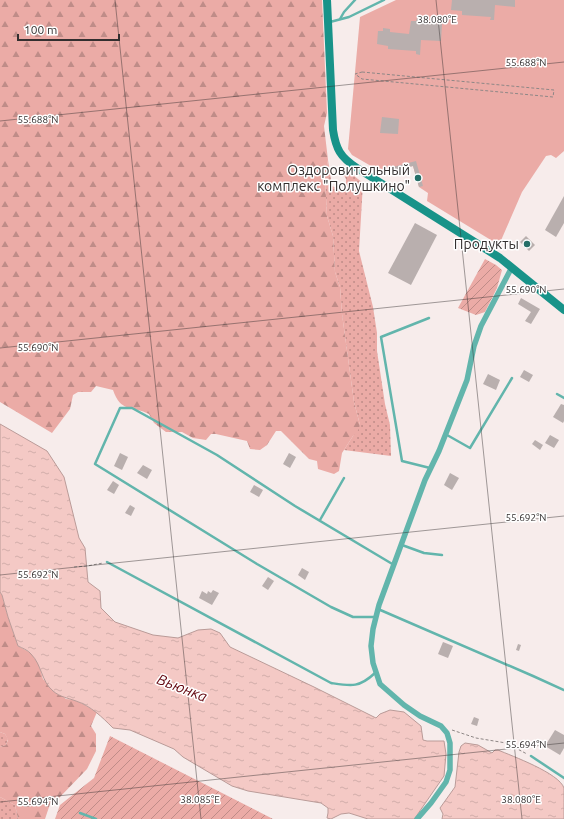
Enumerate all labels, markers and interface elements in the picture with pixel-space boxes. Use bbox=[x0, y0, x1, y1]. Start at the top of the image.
text: 38.080°E bbox=[417, 14, 457, 25]
scale bar bbox=[18, 16, 119, 42]
text: 100 m bbox=[24, 23, 57, 36]
text: 55.688°N bbox=[505, 57, 547, 68]
text: 55.688°N bbox=[17, 114, 59, 125]
place label: Оздоровительный комплекс "Полушкино" bbox=[257, 162, 410, 194]
marker: Оздоровительный комплекс "Полушкино" bbox=[413, 173, 423, 183]
place label: Продукты bbox=[454, 236, 519, 252]
marker: Продукты bbox=[522, 239, 532, 249]
text: 55.690°N bbox=[505, 284, 547, 295]
text: 55.690°N bbox=[17, 342, 59, 353]
text: 55.692°N bbox=[505, 512, 547, 523]
text: 55.692°N bbox=[17, 569, 59, 580]
water label: Вьюнка bbox=[155, 670, 210, 705]
text: 55.694°N bbox=[505, 739, 547, 750]
text: 38.085°E bbox=[180, 794, 220, 805]
text: 38.080°E bbox=[501, 794, 541, 805]
text: 55.694°N bbox=[17, 796, 59, 807]

